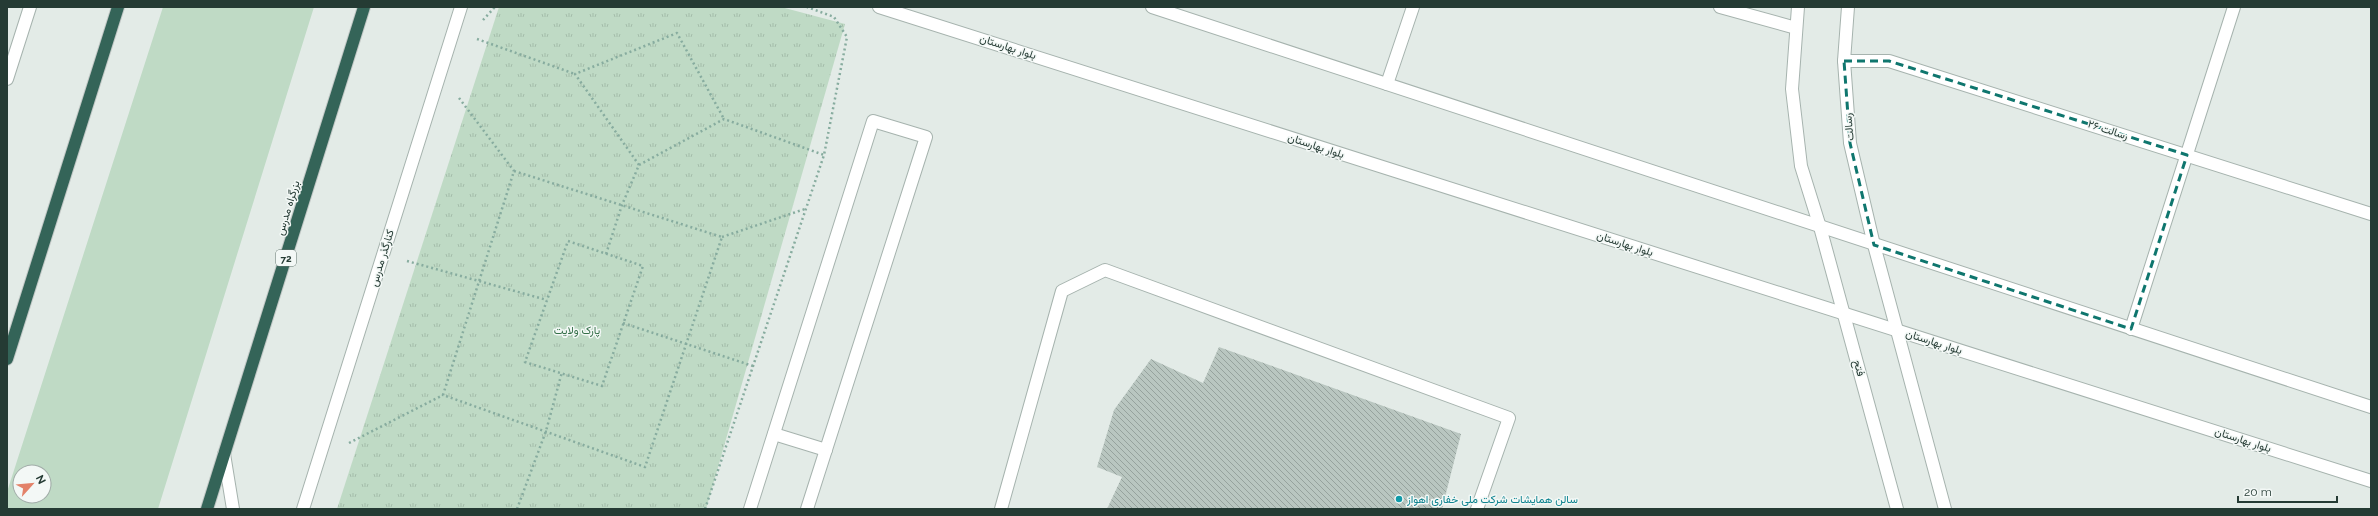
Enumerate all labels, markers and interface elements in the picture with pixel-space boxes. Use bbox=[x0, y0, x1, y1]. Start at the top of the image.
street label: بلوار بهارستان bbox=[978, 32, 1038, 62]
street label: رسالت bbox=[1841, 112, 1857, 141]
street label: رسالت ۲۶ bbox=[2086, 117, 2130, 143]
street label: بلوار بهارستان bbox=[1286, 131, 1346, 161]
street label: بزرگراه مدرس bbox=[274, 179, 302, 237]
street label: کنارگذر مدرس bbox=[367, 228, 397, 288]
street label: بلوار بهارستان bbox=[1595, 229, 1655, 259]
road number: 72 bbox=[276, 250, 296, 266]
park label: پارک ولایت bbox=[554, 324, 600, 338]
street label: بلوار بهارستان bbox=[1904, 327, 1964, 357]
street label: فتح bbox=[1850, 358, 1867, 378]
street label: بلوار بهارستان bbox=[2213, 425, 2273, 455]
north arrow bbox=[12, 464, 52, 504]
text: N bbox=[33, 473, 48, 486]
scale bar bbox=[2238, 478, 2337, 504]
text: 20 m bbox=[2244, 485, 2272, 499]
place label: سالن همایشات شرکت ملی خفاری اهواز bbox=[1406, 493, 1578, 506]
marker: سالن همایشات شرکت ملی خفاری اهواز bbox=[1394, 494, 1404, 504]

